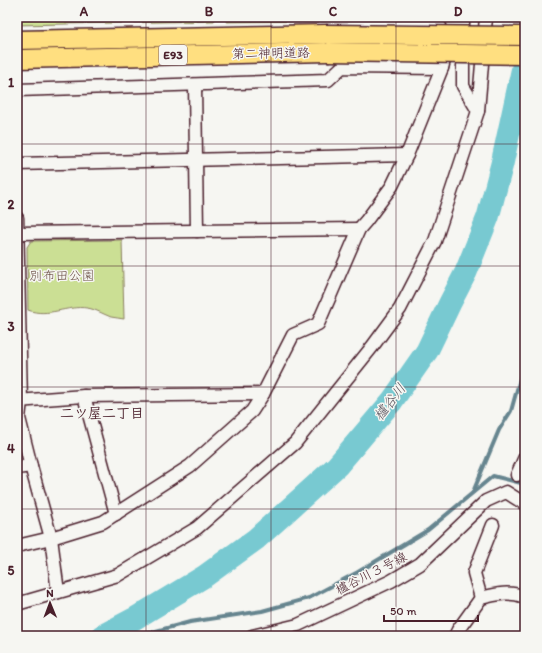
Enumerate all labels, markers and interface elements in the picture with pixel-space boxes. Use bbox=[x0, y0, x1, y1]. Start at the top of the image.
text: A bbox=[79, 4, 89, 19]
text: B bbox=[205, 4, 214, 19]
text: C bbox=[329, 4, 338, 19]
text: D bbox=[454, 4, 463, 19]
road number: E93 bbox=[159, 45, 187, 65]
street label: 第二神明道路 bbox=[232, 45, 310, 61]
text: 1 bbox=[8, 75, 14, 90]
text: 2 bbox=[8, 197, 15, 212]
park label: 別布田公園 bbox=[29, 268, 95, 283]
text: 3 bbox=[7, 319, 15, 334]
water label: 櫨谷川 bbox=[370, 380, 410, 424]
district label: 二ツ屋二丁目 bbox=[60, 405, 144, 422]
text: 4 bbox=[7, 441, 15, 456]
street label: 櫨谷川３号線 bbox=[333, 548, 410, 597]
text: 5 bbox=[8, 563, 15, 578]
north arrow bbox=[30, 583, 70, 623]
text: N bbox=[46, 587, 54, 600]
scale bar bbox=[384, 597, 478, 623]
text: 50 m bbox=[390, 604, 416, 618]

